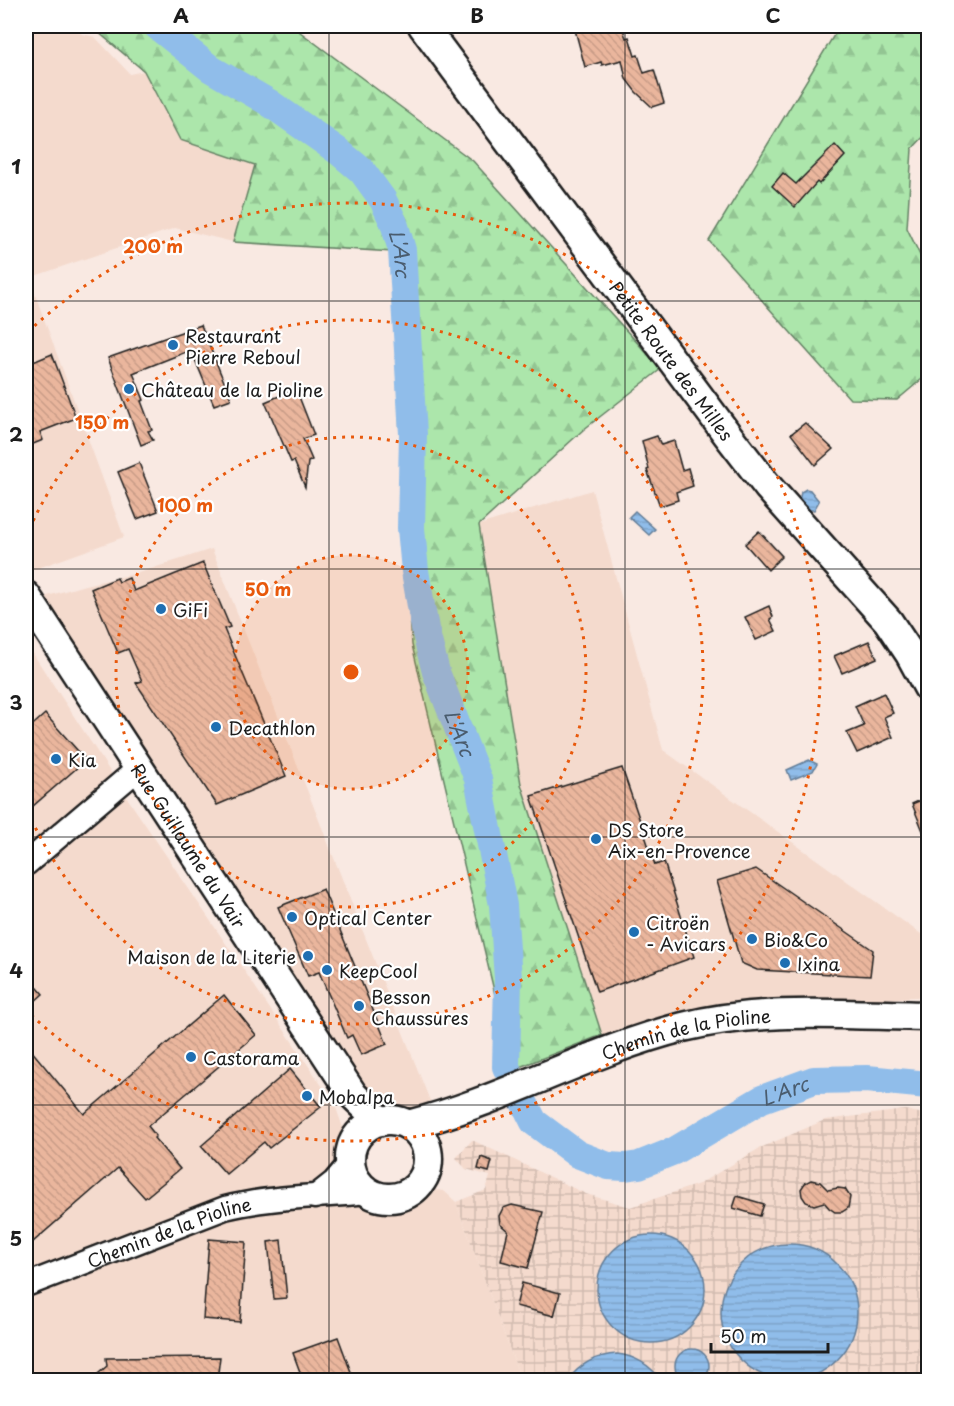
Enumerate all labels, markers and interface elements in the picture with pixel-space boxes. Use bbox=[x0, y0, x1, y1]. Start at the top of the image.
text: A bbox=[173, 0, 189, 30]
text: B bbox=[470, 0, 484, 30]
text: C bbox=[765, 0, 781, 30]
text: 1 bbox=[11, 151, 21, 181]
water label: L'Arc bbox=[382, 225, 419, 280]
text: 200 m bbox=[123, 232, 183, 259]
street label: Petite Route des Milles bbox=[604, 275, 741, 446]
place label: Restaurant Pierre Reboul bbox=[185, 322, 301, 370]
marker: Restaurant Pierre Reboul bbox=[166, 338, 180, 352]
place label: Château de la Pioline bbox=[141, 376, 323, 403]
marker: Château de la Pioline bbox=[122, 382, 136, 396]
text: 150 m bbox=[75, 408, 129, 435]
text: 2 bbox=[9, 419, 23, 449]
text: 100 m bbox=[157, 491, 213, 518]
text: 50 m bbox=[245, 575, 291, 602]
place label: GiFi bbox=[173, 596, 208, 623]
marker: GiFi bbox=[154, 602, 168, 616]
centre of rings bbox=[341, 662, 361, 682]
text: 3 bbox=[9, 687, 23, 717]
water label: L'Arc bbox=[437, 705, 484, 763]
place label: Decathlon bbox=[228, 714, 316, 741]
marker: Decathlon bbox=[209, 720, 223, 734]
place label: Kia bbox=[68, 746, 96, 773]
marker: Kia bbox=[49, 752, 63, 766]
street label: Rue Guillaume du Vair bbox=[125, 758, 254, 934]
place label: DS Store Aix-en-Provence bbox=[608, 816, 751, 864]
marker: DS Store Aix-en-Provence bbox=[589, 832, 603, 846]
place label: Optical Center bbox=[304, 904, 432, 931]
place label: Citroën - Avicars bbox=[646, 909, 726, 957]
marker: Optical Center bbox=[285, 910, 299, 924]
marker: Citroën - Avicars bbox=[627, 925, 641, 939]
place label: Bio&Co bbox=[764, 926, 828, 953]
marker: Bio&Co bbox=[745, 932, 759, 946]
place label: Maison de la Literie bbox=[127, 943, 296, 970]
marker: Maison de la Literie bbox=[301, 949, 315, 963]
place label: Ixina bbox=[797, 950, 840, 977]
text: 4 bbox=[9, 955, 23, 985]
marker: Ixina bbox=[778, 956, 792, 970]
place label: KeepCool bbox=[339, 957, 418, 984]
marker: KeepCool bbox=[320, 963, 334, 977]
place label: Besson Chaussures bbox=[371, 983, 469, 1031]
marker: Besson Chaussures bbox=[352, 999, 366, 1013]
street label: Chemin de la Pioline bbox=[597, 1001, 772, 1066]
place label: Castorama bbox=[203, 1044, 300, 1071]
marker: Castorama bbox=[184, 1050, 198, 1064]
water label: L'Arc bbox=[757, 1068, 815, 1113]
place label: Mobalpa bbox=[319, 1083, 394, 1110]
marker: Mobalpa bbox=[300, 1089, 314, 1103]
street label: Chemin de la Pioline bbox=[83, 1189, 253, 1274]
text: 5 bbox=[10, 1223, 22, 1253]
scale bar bbox=[711, 1316, 828, 1354]
text: 50 m bbox=[720, 1322, 767, 1349]

